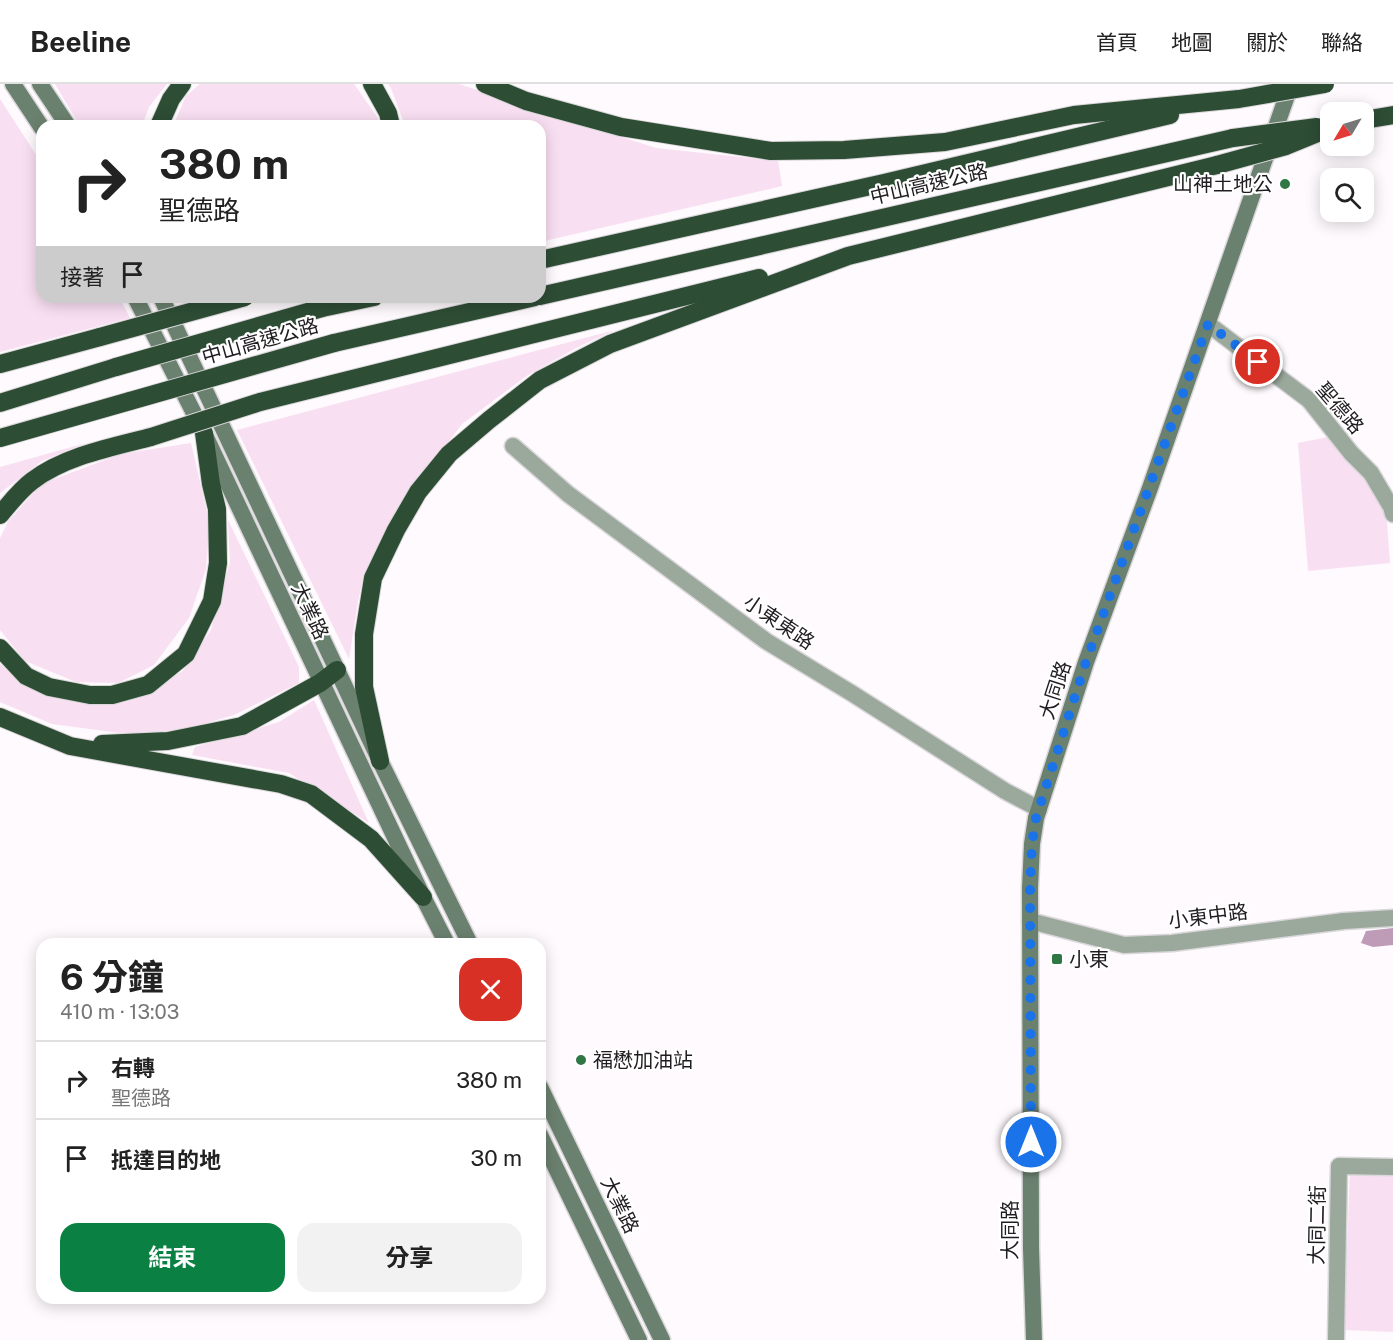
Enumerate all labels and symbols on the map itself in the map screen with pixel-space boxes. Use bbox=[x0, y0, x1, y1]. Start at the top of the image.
north arrow bbox=[1320, 102, 1374, 156]
street label: 中山高速公路 bbox=[868, 159, 990, 209]
place label: 山神土地公 bbox=[1173, 172, 1273, 196]
marker: 山神土地公 bbox=[1278, 177, 1292, 191]
street label: 中山高速公路 bbox=[199, 313, 321, 369]
pin bbox=[1232, 336, 1283, 387]
street label: 聖德路 bbox=[1311, 377, 1369, 439]
street label: 大業路 bbox=[286, 579, 334, 643]
street label: 小東東路 bbox=[739, 590, 819, 654]
street label: 大同路 bbox=[1034, 658, 1076, 722]
street label: 小東中路 bbox=[1167, 899, 1249, 933]
place label: 小東 bbox=[1069, 947, 1109, 971]
marker: 小東 bbox=[1050, 952, 1064, 966]
place label: 福懋加油站 bbox=[593, 1048, 693, 1072]
marker: 福懋加油站 bbox=[574, 1053, 588, 1067]
position arrow bbox=[999, 1110, 1063, 1174]
street label: 大業路 bbox=[596, 1173, 644, 1237]
street label: 大同二街 bbox=[1304, 1185, 1330, 1265]
street label: 大同路 bbox=[998, 1200, 1022, 1260]

